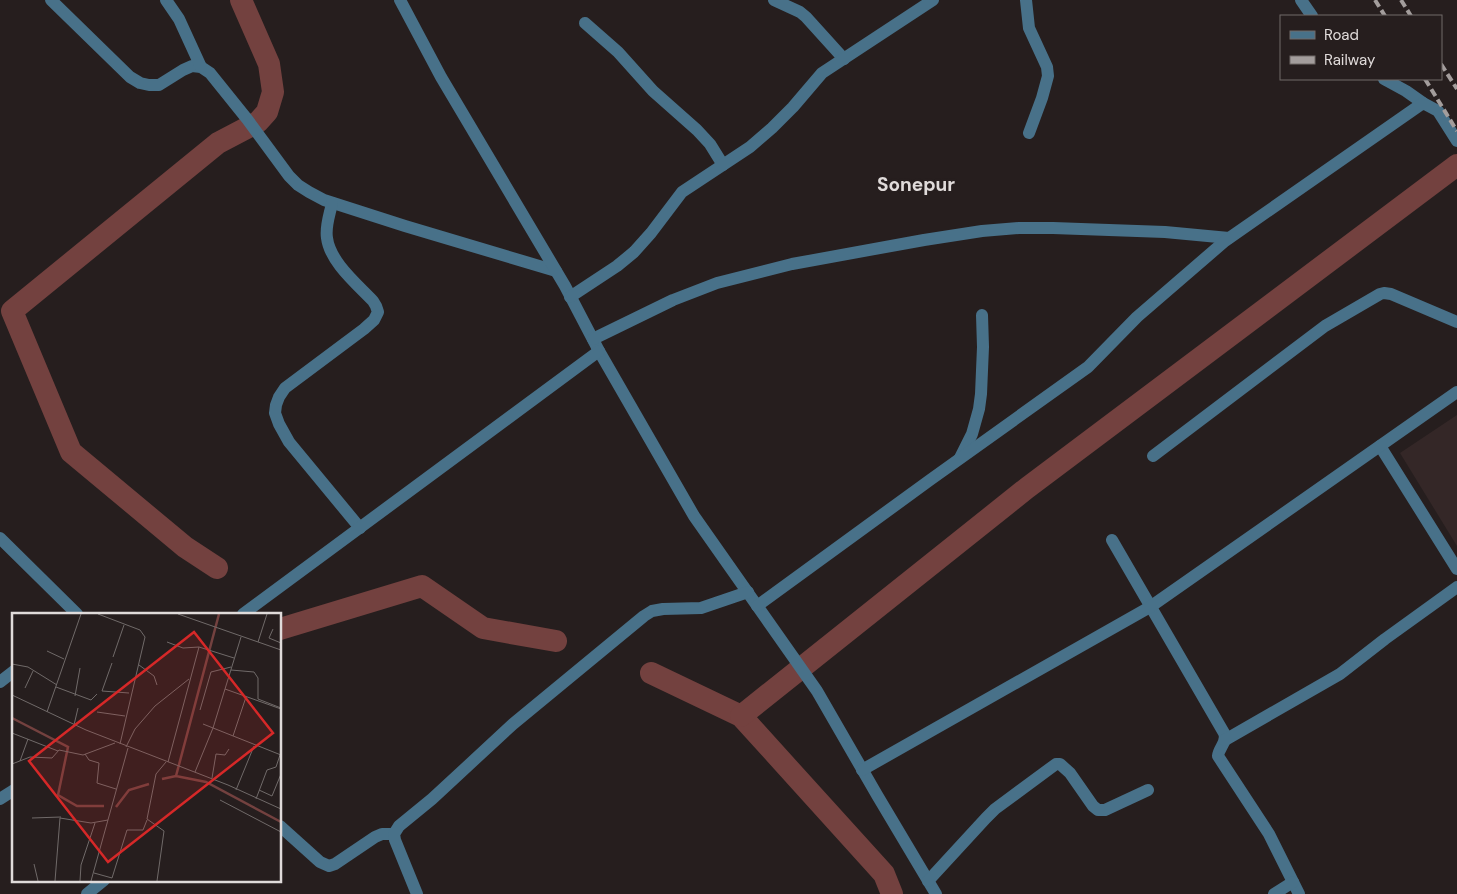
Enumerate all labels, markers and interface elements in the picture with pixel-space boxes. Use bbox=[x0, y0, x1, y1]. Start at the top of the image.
legend bbox=[1280, 15, 1442, 80]
text: Road bbox=[1324, 25, 1359, 45]
text: Railway bbox=[1324, 50, 1376, 70]
district label: Sonepur bbox=[877, 172, 955, 197]
inset map bbox=[12, 613, 281, 882]

